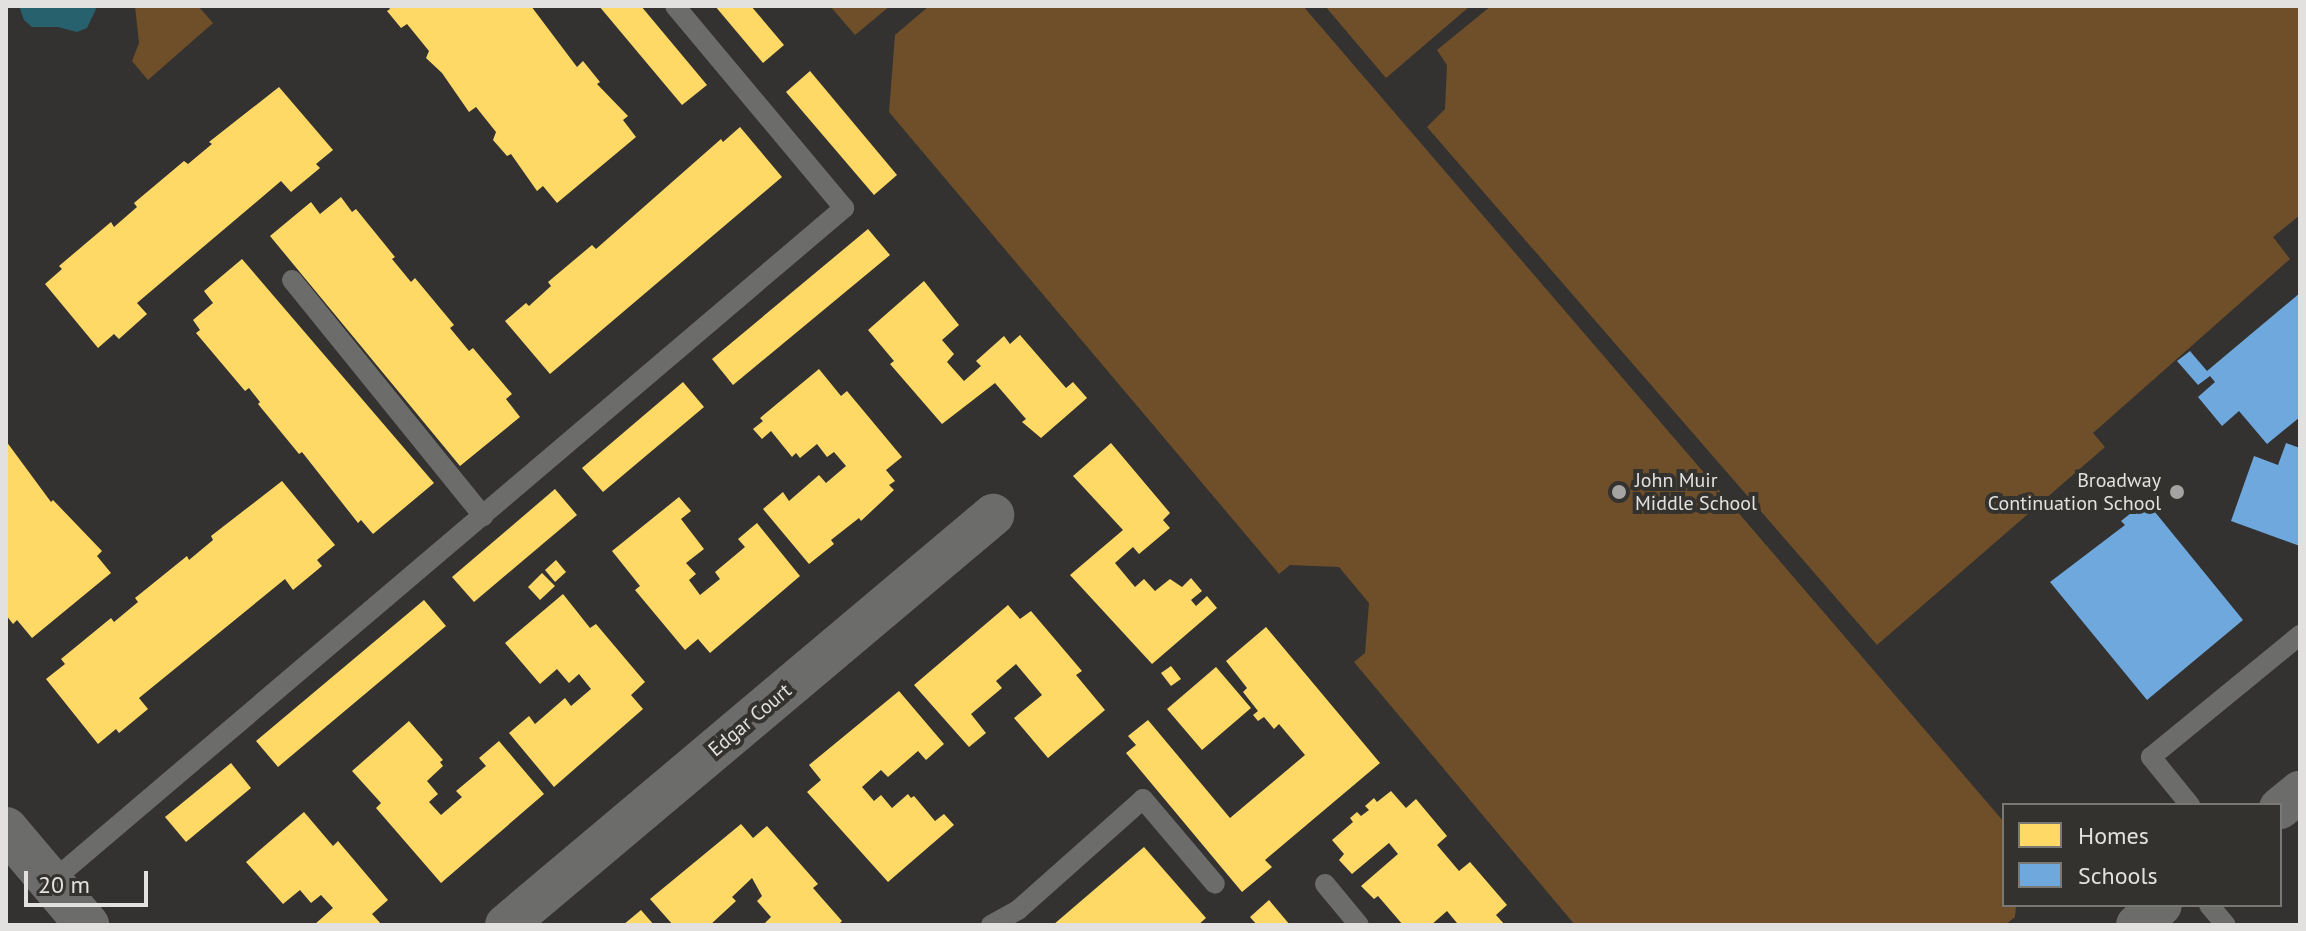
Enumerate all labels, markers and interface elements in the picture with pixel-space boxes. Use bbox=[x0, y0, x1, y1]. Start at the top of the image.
place label: John Muir Middle School bbox=[1635, 468, 1757, 515]
place label: Broadway Continuation School bbox=[1988, 468, 2161, 515]
marker: John Muir Middle School bbox=[1610, 483, 1628, 501]
marker: Broadway Continuation School bbox=[2168, 483, 2186, 501]
street label: Edgar Court bbox=[704, 678, 796, 762]
legend bbox=[2002, 803, 2282, 907]
text: Homes bbox=[2078, 820, 2149, 851]
scale bar bbox=[28, 855, 152, 905]
text: Schools bbox=[2078, 860, 2158, 891]
text: 20 m bbox=[38, 869, 90, 900]

